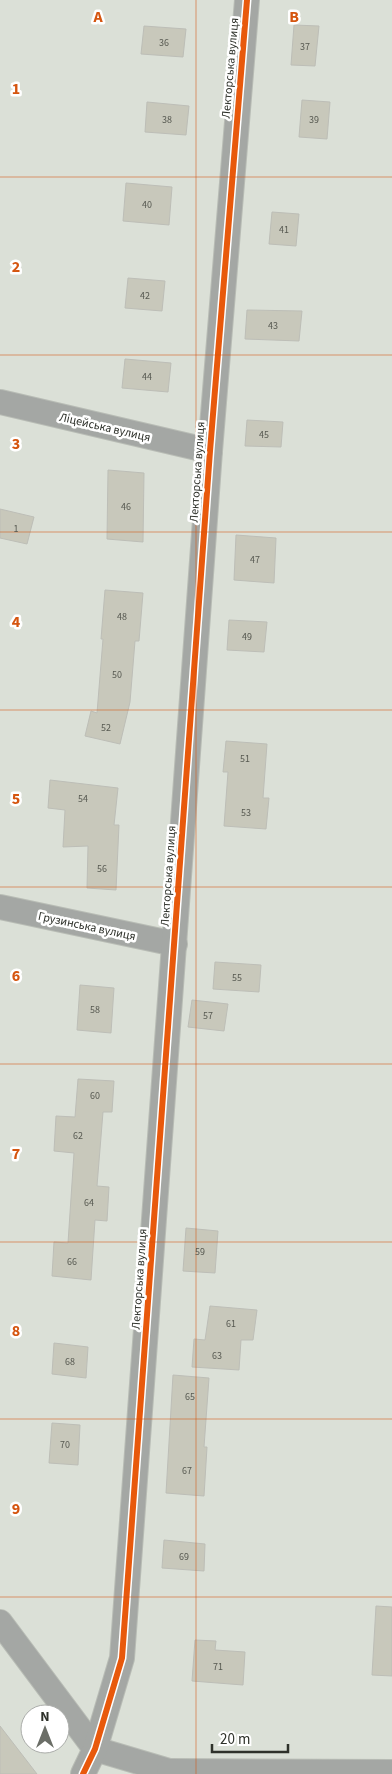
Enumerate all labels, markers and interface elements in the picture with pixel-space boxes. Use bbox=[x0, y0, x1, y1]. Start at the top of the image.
text: A bbox=[92, 6, 103, 28]
text: B bbox=[289, 6, 299, 28]
street label: Лекторська вулиця bbox=[218, 17, 243, 119]
house number: 36 bbox=[159, 36, 169, 50]
house number: 37 bbox=[300, 40, 310, 54]
text: 1 bbox=[12, 78, 20, 100]
house number: 38 bbox=[162, 113, 172, 127]
house number: 39 bbox=[309, 113, 319, 127]
house number: 40 bbox=[142, 198, 152, 212]
house number: 41 bbox=[279, 223, 289, 237]
text: 2 bbox=[12, 256, 20, 278]
house number: 42 bbox=[140, 289, 150, 303]
house number: 43 bbox=[268, 319, 278, 333]
house number: 44 bbox=[142, 370, 152, 384]
street label: Ліцейська вулиця bbox=[58, 409, 152, 446]
street label: Лекторська вулиця bbox=[185, 421, 210, 523]
house number: 45 bbox=[259, 428, 269, 442]
text: 3 bbox=[12, 433, 20, 455]
house number: 46 bbox=[121, 500, 131, 514]
house number: 1 bbox=[14, 522, 19, 536]
house number: 47 bbox=[250, 553, 260, 567]
house number: 48 bbox=[117, 610, 127, 624]
text: 4 bbox=[12, 611, 21, 633]
house number: 49 bbox=[242, 630, 252, 644]
house number: 50 bbox=[112, 668, 122, 682]
house number: 52 bbox=[101, 721, 111, 735]
house number: 51 bbox=[240, 752, 250, 766]
text: 5 bbox=[12, 788, 20, 810]
house number: 54 bbox=[78, 792, 88, 806]
house number: 53 bbox=[241, 806, 251, 820]
street label: Лекторська вулиця bbox=[156, 825, 181, 927]
house number: 56 bbox=[97, 862, 107, 876]
street label: Грузинська вулиця bbox=[36, 908, 137, 945]
text: 6 bbox=[12, 965, 20, 987]
house number: 55 bbox=[232, 971, 242, 985]
house number: 58 bbox=[90, 1003, 100, 1017]
house number: 57 bbox=[203, 1009, 213, 1023]
house number: 60 bbox=[90, 1089, 100, 1103]
house number: 62 bbox=[73, 1129, 83, 1143]
text: 7 bbox=[12, 1143, 20, 1165]
house number: 64 bbox=[84, 1196, 94, 1210]
street label: Лекторська вулиця bbox=[127, 1228, 152, 1330]
house number: 59 bbox=[195, 1245, 205, 1259]
house number: 66 bbox=[67, 1255, 77, 1269]
house number: 61 bbox=[226, 1317, 236, 1331]
text: 8 bbox=[12, 1320, 20, 1342]
house number: 63 bbox=[212, 1349, 222, 1363]
house number: 68 bbox=[65, 1355, 75, 1369]
house number: 65 bbox=[185, 1390, 195, 1404]
house number: 70 bbox=[60, 1438, 70, 1452]
house number: 67 bbox=[182, 1464, 192, 1478]
text: 9 bbox=[12, 1498, 20, 1520]
house number: 69 bbox=[179, 1550, 189, 1564]
house number: 71 bbox=[213, 1660, 223, 1674]
north arrow bbox=[20, 1704, 70, 1754]
text: N bbox=[40, 1707, 50, 1727]
scale bar bbox=[212, 1722, 288, 1754]
text: 20 m bbox=[220, 1729, 250, 1750]

